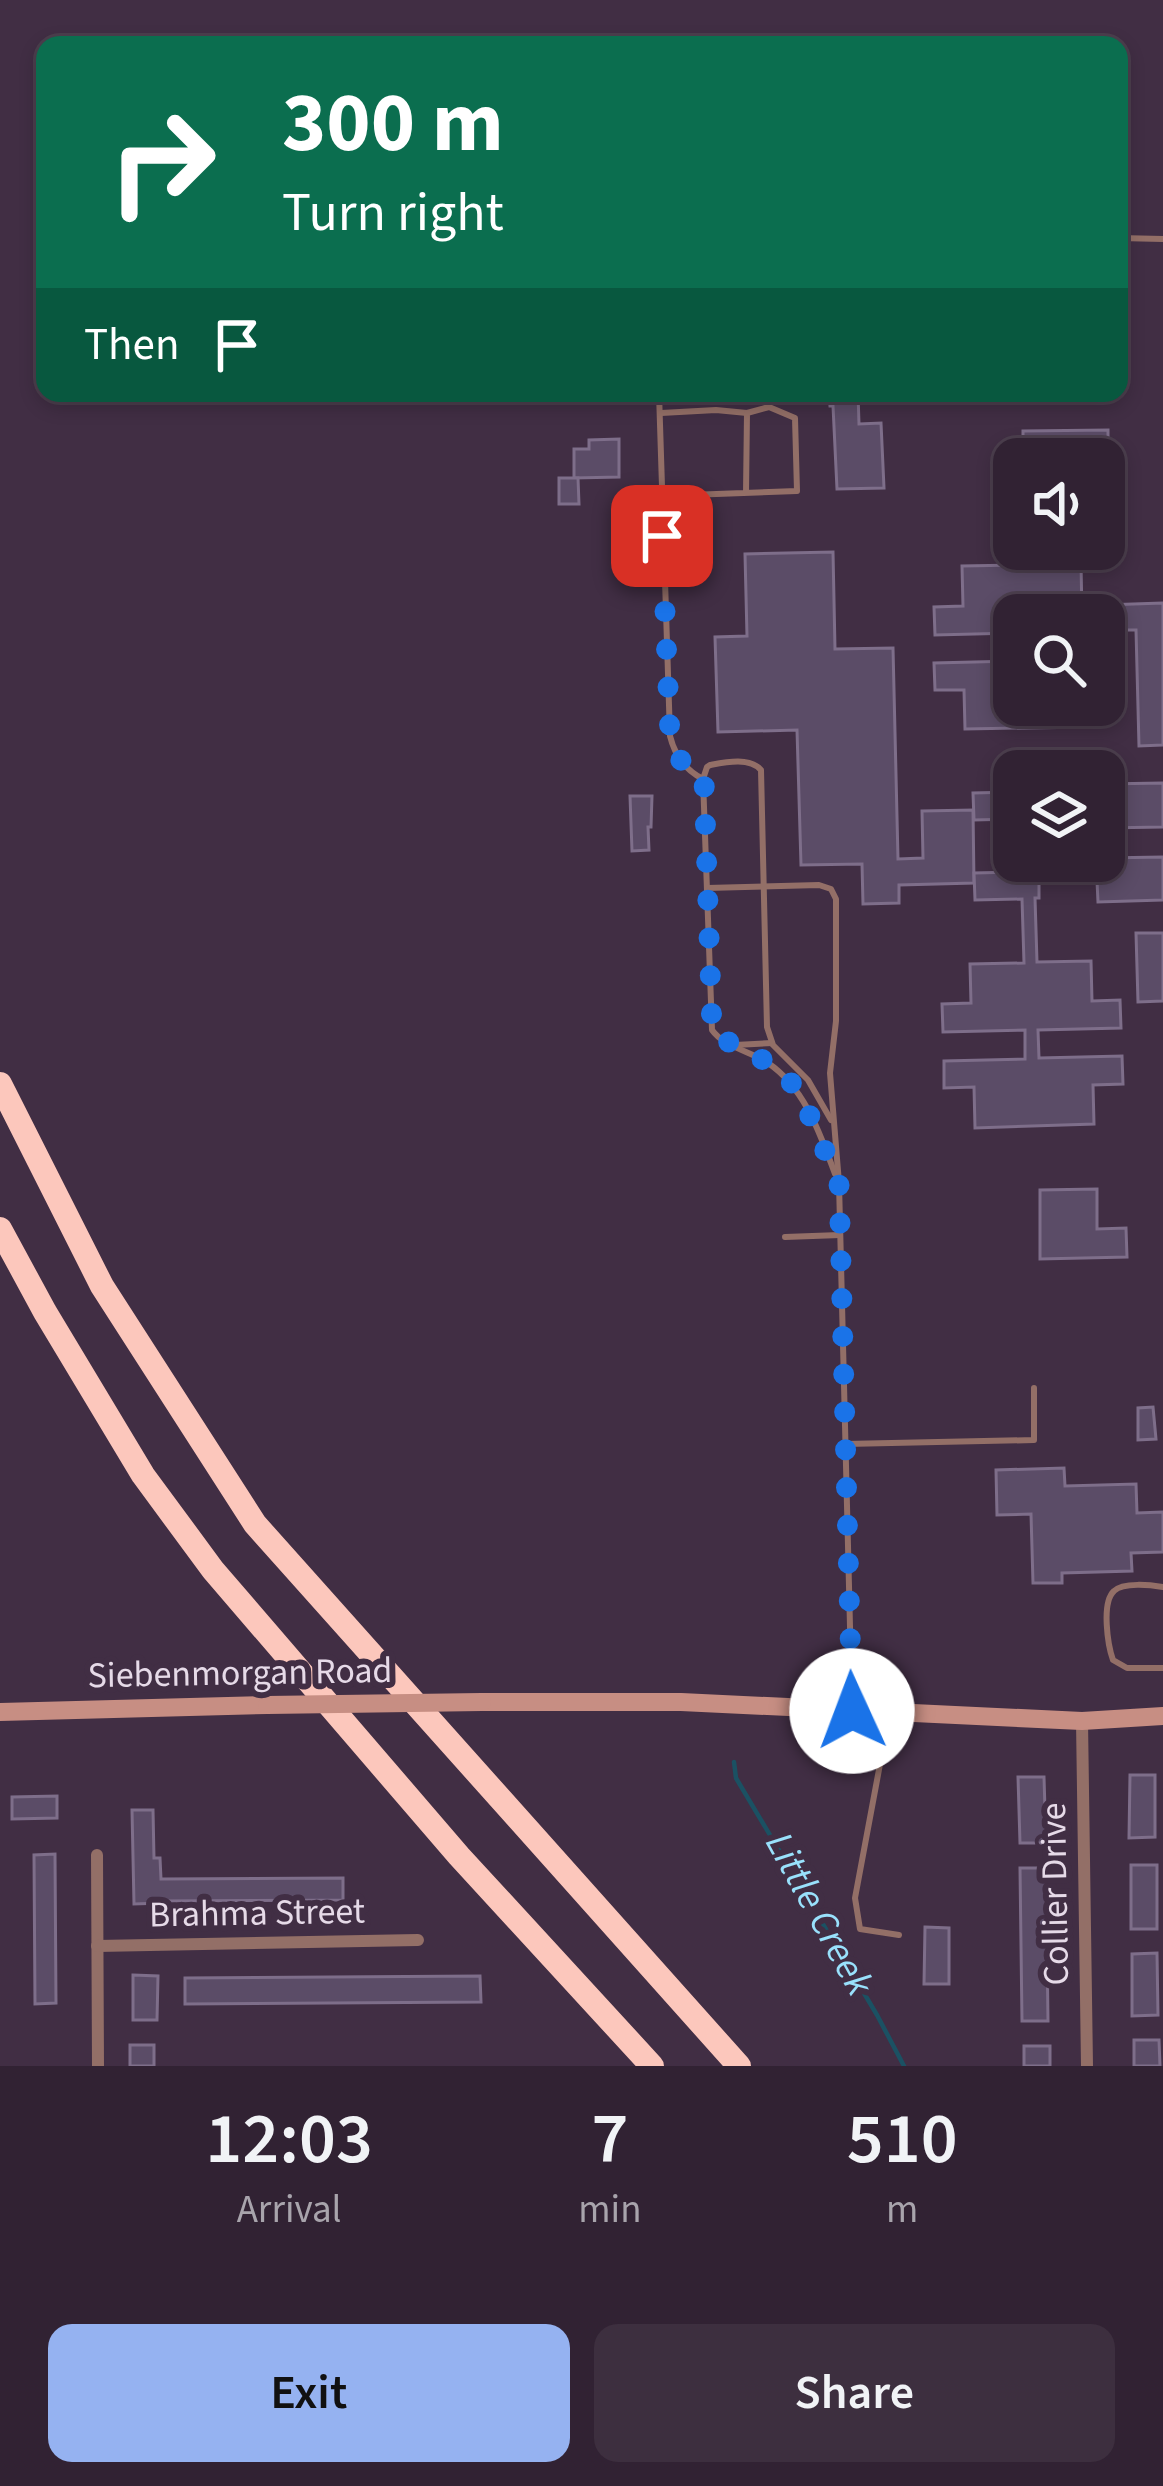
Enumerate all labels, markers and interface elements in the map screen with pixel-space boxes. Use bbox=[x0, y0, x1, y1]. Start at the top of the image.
text: 300 m bbox=[282, 64, 504, 184]
icon: right bbox=[84, 84, 240, 240]
text: Turn right bbox=[282, 175, 504, 252]
icon: arrive bbox=[204, 312, 270, 378]
text: Then bbox=[84, 313, 180, 377]
map controls bbox=[993, 438, 1125, 882]
button: sound bbox=[993, 438, 1125, 570]
pin bbox=[611, 485, 713, 587]
icon: arrive bbox=[629, 503, 695, 569]
button: search bbox=[993, 594, 1125, 726]
button: layers bbox=[993, 750, 1125, 882]
street label: Siebenmorgan Road bbox=[87, 1645, 393, 1701]
position arrow bbox=[789, 1648, 915, 1774]
street label: Collier Drive bbox=[1028, 1802, 1082, 1986]
water label: Little Creek bbox=[751, 1822, 888, 2007]
street label: Brahma Street bbox=[149, 1886, 365, 1940]
text: 12:03 bbox=[205, 2088, 373, 2191]
text: 7 bbox=[591, 2088, 628, 2191]
text: 510 bbox=[847, 2088, 958, 2191]
text: Arrival bbox=[237, 2182, 342, 2238]
text: min bbox=[578, 2182, 642, 2238]
text: m bbox=[886, 2182, 918, 2238]
button: Exit bbox=[48, 2324, 570, 2462]
button: Share bbox=[594, 2324, 1115, 2462]

